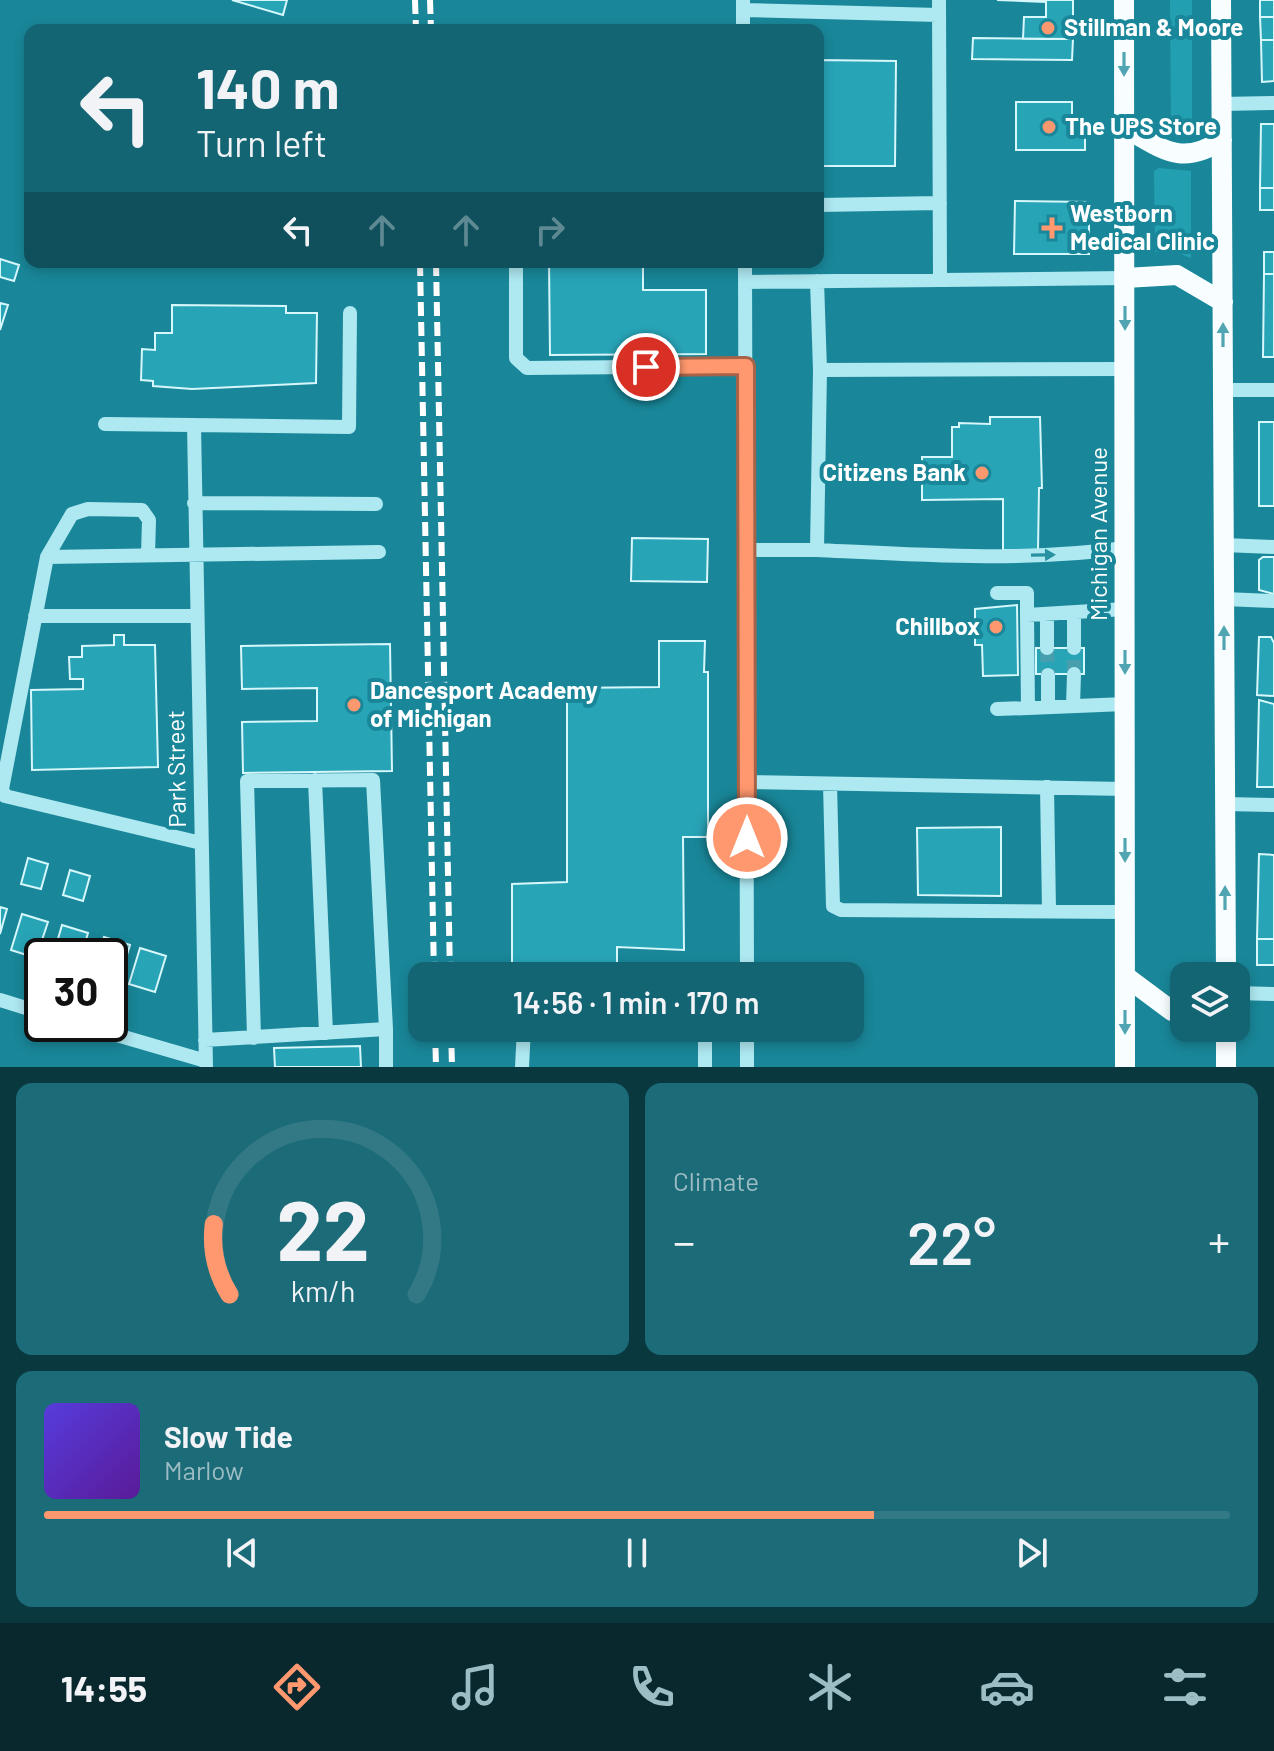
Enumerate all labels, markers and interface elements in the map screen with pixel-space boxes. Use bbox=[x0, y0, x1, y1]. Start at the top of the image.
place label: Stillman & Moore bbox=[1064, 12, 1243, 41]
marker: Stillman & Moore bbox=[1039, 19, 1057, 37]
one-way arrow bbox=[1118, 52, 1130, 77]
text: 140 m bbox=[196, 53, 340, 120]
icon: left bbox=[64, 56, 168, 160]
place label: The UPS Store bbox=[1065, 111, 1217, 140]
marker: The UPS Store bbox=[1040, 118, 1058, 136]
text: Turn left bbox=[196, 121, 327, 164]
place label: Westborn Medical Clinic bbox=[1070, 198, 1215, 255]
icon: left bbox=[276, 208, 320, 252]
icon: ahead bbox=[360, 208, 404, 252]
icon: ahead bbox=[444, 208, 488, 252]
icon: right bbox=[528, 208, 572, 252]
marker: Westborn Medical Clinic bbox=[1041, 217, 1063, 239]
one-way arrow bbox=[1119, 306, 1131, 331]
one-way arrow bbox=[1217, 322, 1229, 347]
pin bbox=[612, 333, 680, 401]
icon: arrive bbox=[624, 345, 668, 389]
street label: Michigan Avenue bbox=[1083, 447, 1112, 621]
place label: Citizens Bank bbox=[823, 457, 966, 486]
marker: Citizens Bank bbox=[973, 464, 991, 482]
one-way arrow bbox=[1031, 549, 1056, 561]
place label: Chillbox bbox=[895, 611, 980, 640]
marker: Chillbox bbox=[987, 618, 1005, 636]
one-way arrow bbox=[1218, 625, 1230, 650]
one-way arrow bbox=[1119, 650, 1131, 675]
place label: Dancesport Academy of Michigan bbox=[370, 675, 598, 732]
marker: Dancesport Academy of Michigan bbox=[345, 696, 363, 714]
street label: Park Street bbox=[160, 710, 191, 828]
position arrow bbox=[705, 796, 789, 880]
one-way arrow bbox=[1119, 838, 1131, 863]
one-way arrow bbox=[1219, 885, 1231, 910]
speed limit sign: 30 bbox=[24, 938, 128, 1042]
map controls bbox=[1170, 962, 1250, 1042]
button: layers bbox=[1170, 962, 1250, 1042]
text: 14:56 · 1 min · 170 m bbox=[513, 984, 759, 1020]
one-way arrow bbox=[1119, 1010, 1131, 1035]
text: Climate bbox=[673, 1165, 759, 1196]
text: 22 bbox=[276, 1178, 369, 1278]
text: 22° bbox=[907, 1205, 996, 1277]
text: − bbox=[673, 1214, 695, 1267]
text: + bbox=[1208, 1214, 1230, 1267]
text: km/h bbox=[290, 1273, 355, 1308]
text: Slow Tide bbox=[164, 1418, 293, 1454]
text: Marlow bbox=[164, 1454, 244, 1485]
icon: previous bbox=[220, 1531, 264, 1575]
icon: pause bbox=[615, 1531, 659, 1575]
icon: next bbox=[1010, 1531, 1054, 1575]
icon: directions bbox=[269, 1659, 325, 1715]
icon: music bbox=[447, 1659, 503, 1715]
icon: phone bbox=[624, 1659, 680, 1715]
icon: climate bbox=[802, 1659, 858, 1715]
icon: car bbox=[979, 1659, 1035, 1715]
icon: filters bbox=[1157, 1659, 1213, 1715]
text: 14:55 bbox=[61, 1666, 147, 1709]

